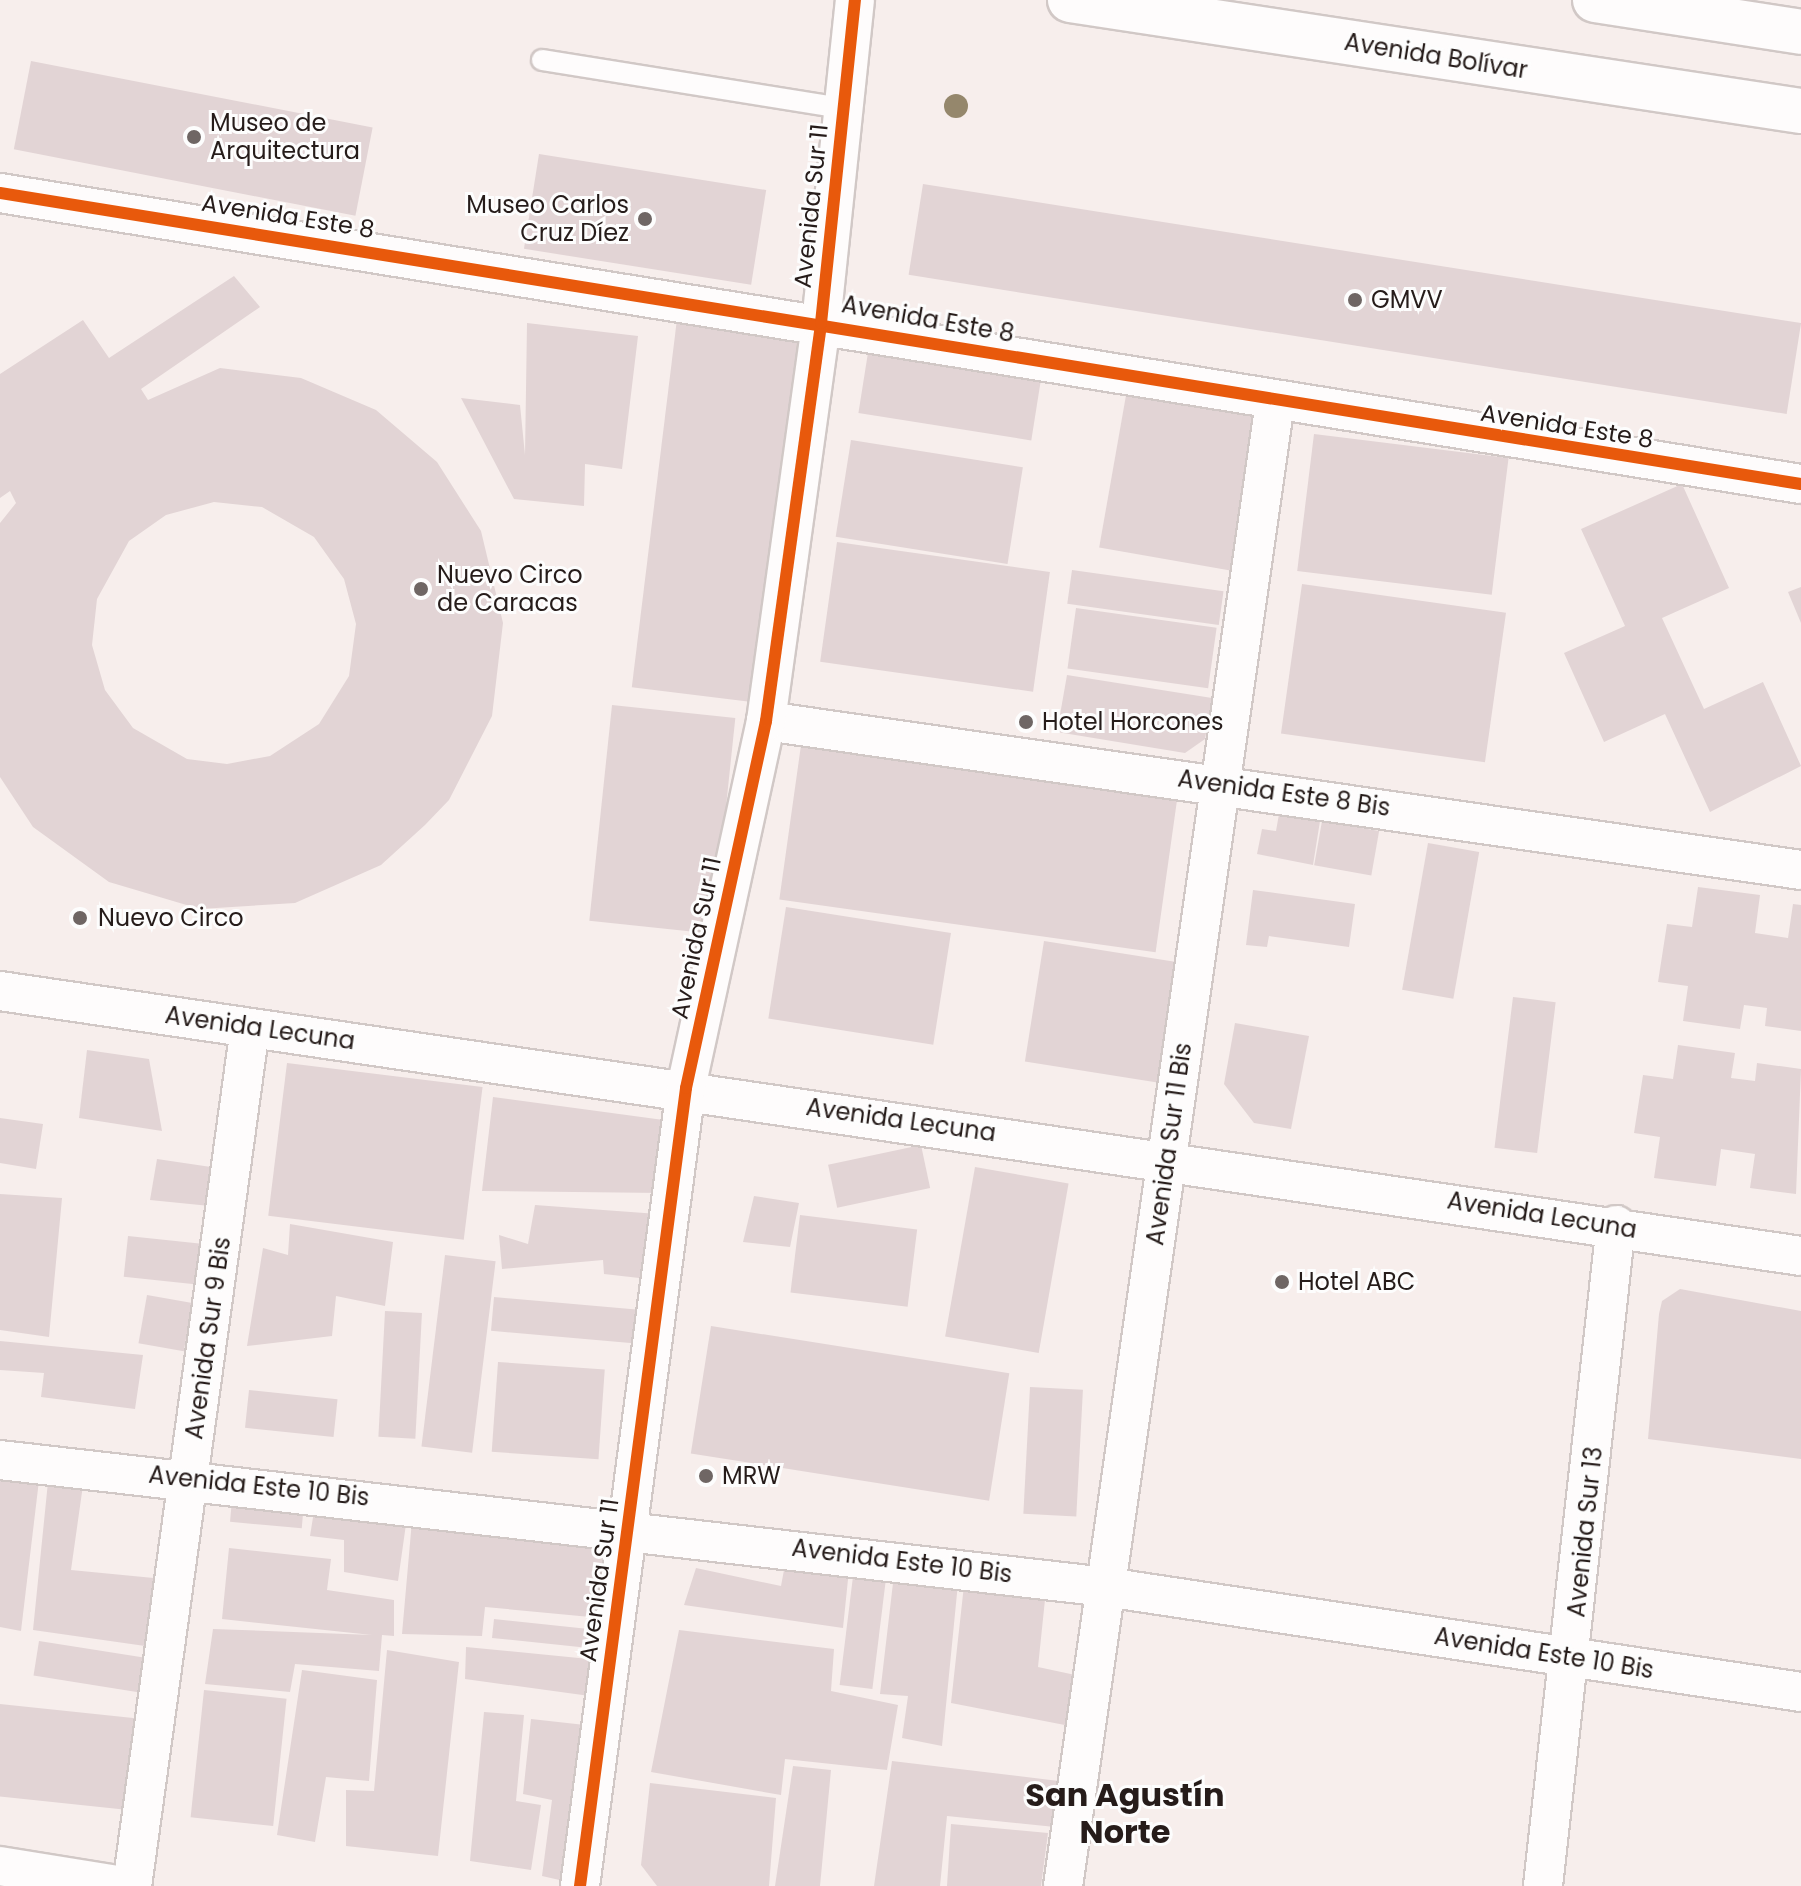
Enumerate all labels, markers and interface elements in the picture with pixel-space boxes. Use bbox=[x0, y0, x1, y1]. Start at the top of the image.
street label: Avenida Bolívar bbox=[1342, 27, 1530, 85]
place label: Museo de Arquitectura bbox=[210, 109, 360, 165]
street label: Avenida Sur 11 bbox=[788, 123, 834, 289]
marker: Museo de Arquitectura bbox=[185, 128, 203, 146]
street label: Avenida Este 8 bbox=[199, 188, 377, 244]
place label: Museo Carlos Cruz Díez bbox=[466, 191, 629, 247]
marker: Museo Carlos Cruz Díez bbox=[636, 210, 654, 228]
place label: GMVV bbox=[1371, 286, 1443, 314]
street label: Avenida Este 8 bbox=[840, 290, 1016, 348]
marker: GMVV bbox=[1346, 291, 1364, 309]
street label: Avenida Este 8 bbox=[1478, 398, 1656, 454]
place label: Nuevo Circo de Caracas bbox=[437, 561, 583, 617]
marker: Nuevo Circo de Caracas bbox=[412, 580, 430, 598]
place label: Hotel Horcones bbox=[1042, 708, 1224, 736]
marker: Hotel Horcones bbox=[1017, 713, 1035, 731]
street label: Avenida Este 8 Bis bbox=[1176, 764, 1392, 822]
street label: Avenida Sur 11 bbox=[665, 854, 727, 1022]
place label: Nuevo Circo bbox=[98, 904, 244, 932]
marker: Nuevo Circo bbox=[69, 907, 91, 929]
street label: Avenida Lecuna bbox=[163, 1000, 357, 1056]
street label: Avenida Sur 11 Bis bbox=[1141, 1041, 1197, 1247]
street label: Avenida Lecuna bbox=[804, 1092, 998, 1148]
street label: Avenida Lecuna bbox=[1445, 1186, 1639, 1244]
street label: Avenida Sur 9 Bis bbox=[180, 1235, 236, 1441]
place label: Hotel ABC bbox=[1298, 1268, 1415, 1296]
marker: Hotel ABC bbox=[1273, 1273, 1291, 1291]
street label: Avenida Sur 13 bbox=[1562, 1445, 1608, 1619]
street label: Avenida Este 10 Bis bbox=[147, 1460, 371, 1512]
place label: MRW bbox=[722, 1462, 781, 1490]
marker: MRW bbox=[697, 1467, 715, 1485]
street label: Avenida Sur 11 bbox=[573, 1496, 625, 1664]
street label: Avenida Este 10 Bis bbox=[790, 1533, 1014, 1589]
street label: Avenida Este 10 Bis bbox=[1432, 1621, 1656, 1685]
district label: San Agustín Norte bbox=[1025, 1777, 1225, 1852]

